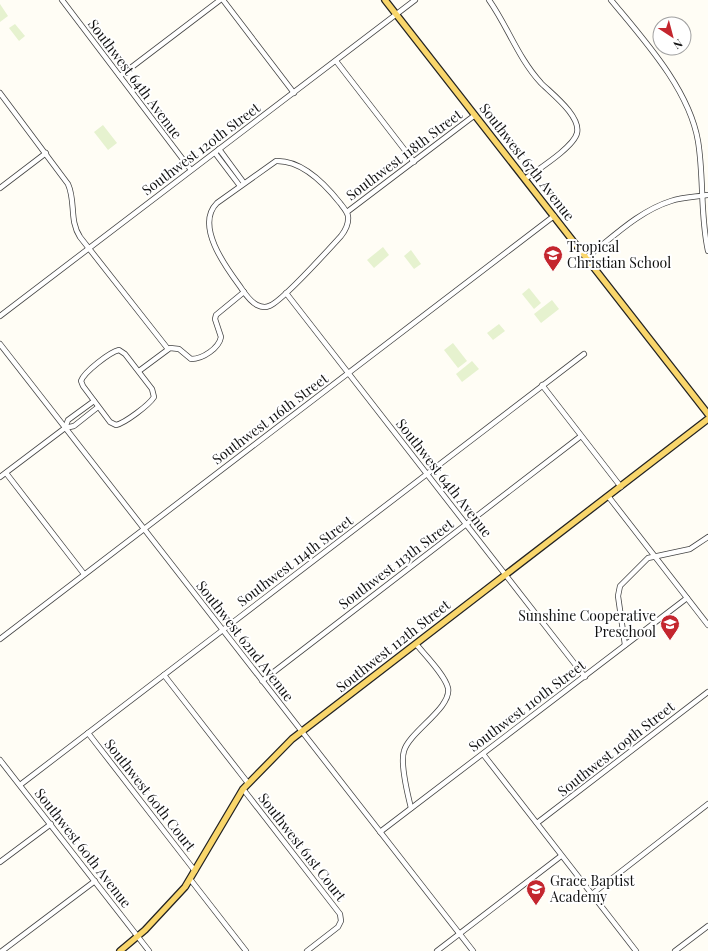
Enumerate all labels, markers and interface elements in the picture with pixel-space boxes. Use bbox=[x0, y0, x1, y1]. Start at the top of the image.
street label: Southwest 64th Avenue bbox=[84, 15, 187, 142]
north arrow bbox=[652, 16, 692, 56]
text: N bbox=[671, 36, 686, 53]
street label: Southwest 120th Street bbox=[138, 97, 264, 199]
street label: Southwest 67th Avenue bbox=[476, 99, 579, 224]
street label: Southwest 118th Street bbox=[342, 104, 466, 204]
place label: Tropical Christian School bbox=[567, 237, 671, 272]
school or university icon: Tropical Christian School bbox=[542, 244, 564, 272]
street label: Southwest 116th Street bbox=[208, 368, 332, 468]
street label: Southwest 64th Avenue bbox=[392, 415, 497, 541]
street label: Southwest 114th Street bbox=[233, 510, 357, 610]
street label: Southwest 113th Street bbox=[334, 513, 458, 613]
street label: Southwest 62nd Avenue bbox=[192, 576, 299, 705]
street label: Southwest 112th Street bbox=[332, 594, 455, 696]
place label: Sunshine Cooperative Preschool bbox=[518, 606, 656, 641]
school or university icon: Sunshine Cooperative Preschool bbox=[659, 613, 681, 641]
street label: Southwest 110th Street bbox=[464, 655, 590, 756]
street label: Southwest 109th Street bbox=[553, 696, 679, 800]
street label: Southwest 60th Court bbox=[101, 735, 201, 856]
street label: Southwest 60th Avenue bbox=[31, 784, 136, 911]
street label: Southwest 61st Court bbox=[254, 789, 351, 905]
place label: Grace Baptist Academy bbox=[549, 871, 636, 906]
school or university icon: Grace Baptist Academy bbox=[525, 878, 547, 906]

